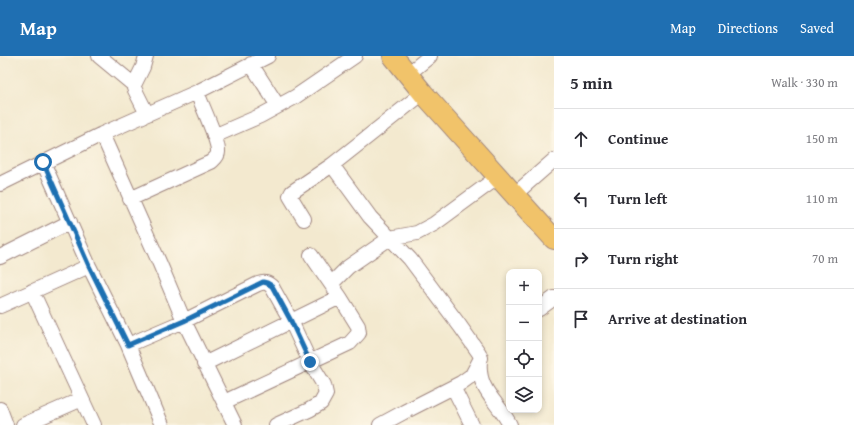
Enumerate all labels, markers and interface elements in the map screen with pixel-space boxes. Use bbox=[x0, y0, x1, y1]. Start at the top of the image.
text: Map bbox=[20, 14, 57, 42]
text: Map bbox=[670, 18, 696, 38]
text: Directions bbox=[718, 18, 778, 38]
text: Saved bbox=[800, 18, 834, 38]
text: 5 min bbox=[570, 70, 612, 95]
text: Walk · 330 m bbox=[771, 73, 838, 92]
icon: ahead bbox=[570, 128, 592, 150]
text: Continue bbox=[608, 128, 669, 149]
text: 150 m bbox=[806, 129, 838, 148]
route start bbox=[34, 153, 52, 171]
icon: left bbox=[570, 188, 592, 210]
text: Turn left bbox=[608, 188, 667, 209]
text: 110 m bbox=[806, 189, 838, 208]
icon: right bbox=[570, 248, 592, 270]
text: Turn right bbox=[608, 248, 679, 269]
text: 70 m bbox=[812, 249, 838, 268]
map controls bbox=[506, 269, 542, 413]
button: + bbox=[506, 269, 542, 305]
button: − bbox=[506, 305, 542, 341]
icon: arrive bbox=[570, 308, 592, 330]
text: Arrive at destination bbox=[608, 308, 747, 329]
button: locate bbox=[506, 341, 542, 377]
route end bbox=[301, 353, 319, 371]
button: layers bbox=[506, 377, 542, 413]

